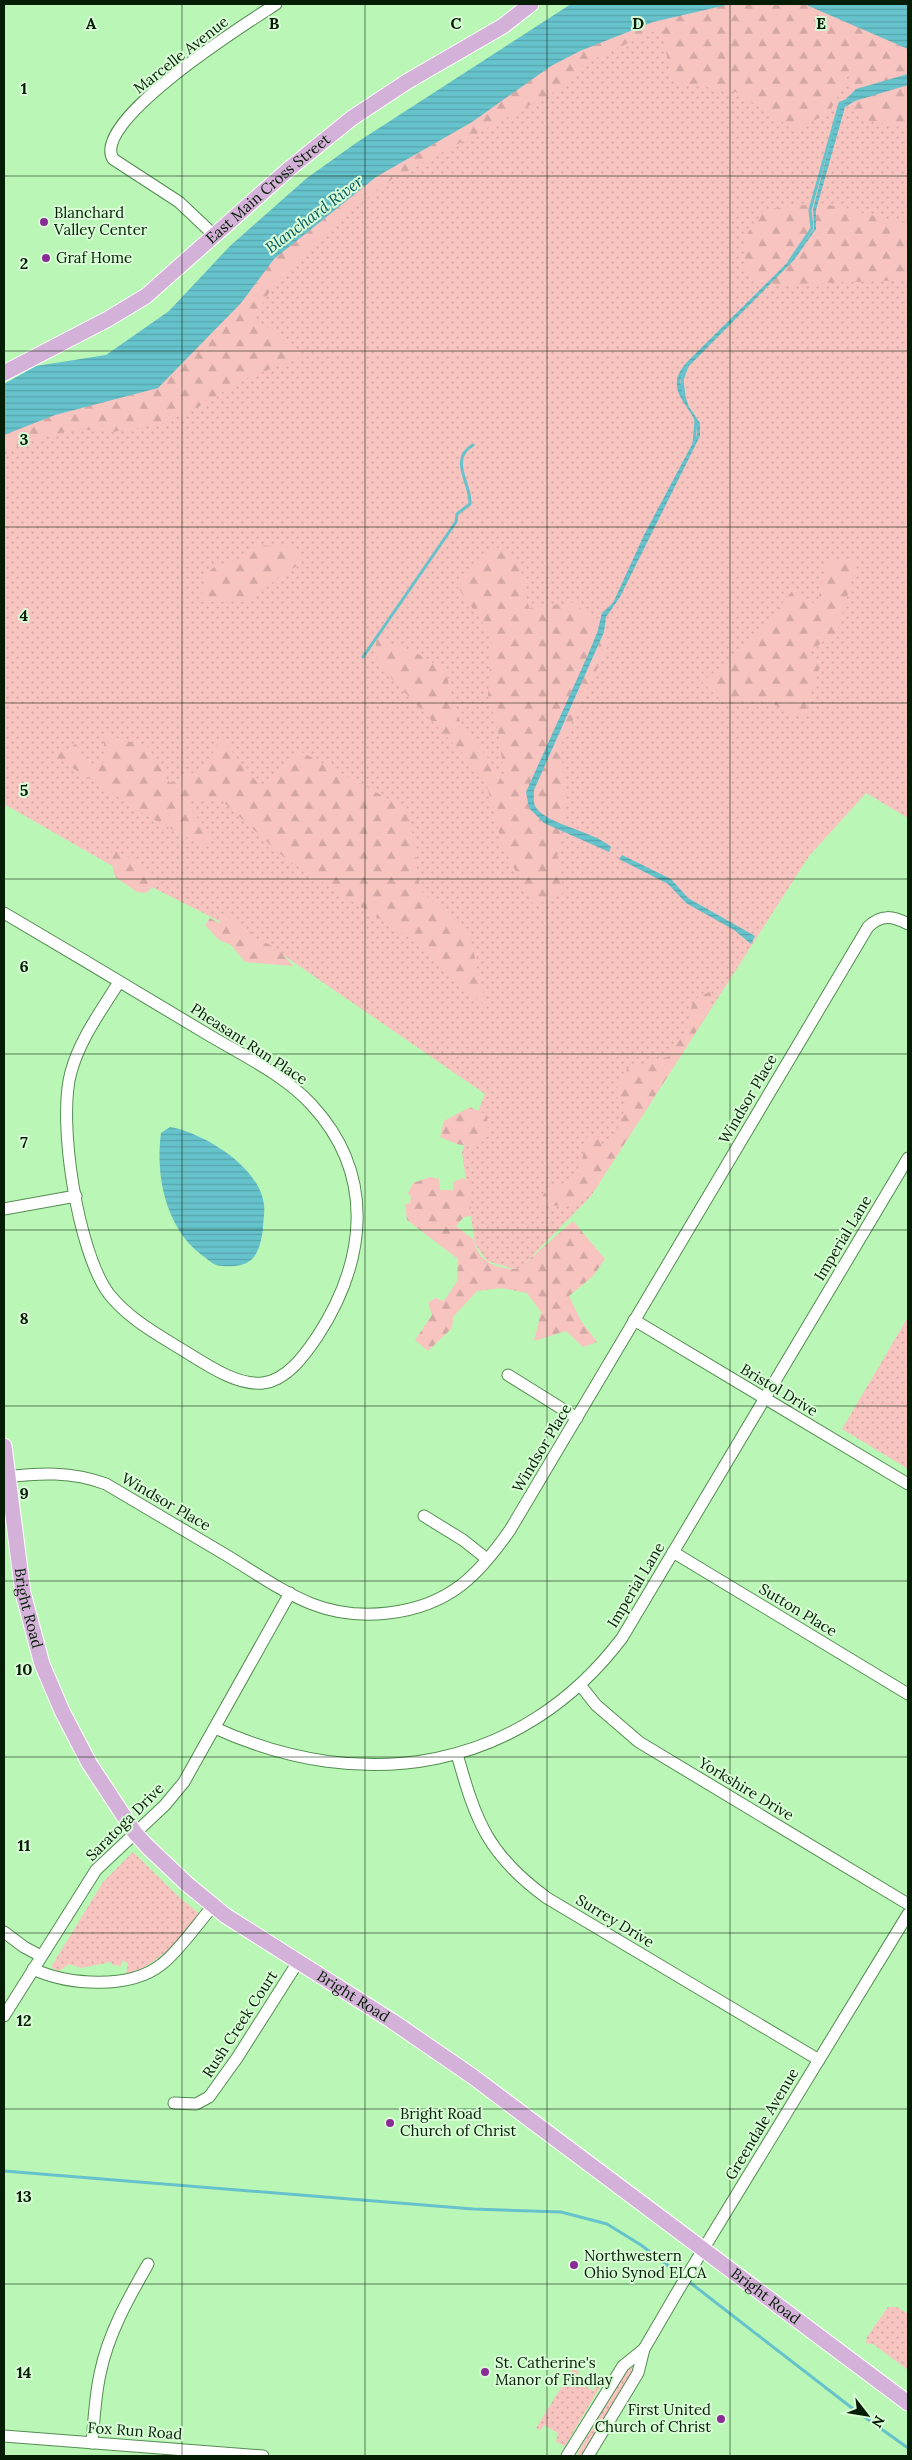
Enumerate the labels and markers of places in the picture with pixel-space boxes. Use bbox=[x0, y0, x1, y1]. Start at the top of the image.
place label: Blanchard Valley Center bbox=[53, 203, 148, 239]
marker: Blanchard Valley Center bbox=[38, 216, 50, 228]
place label: Graf Home bbox=[56, 248, 132, 267]
marker: Graf Home bbox=[40, 252, 52, 264]
place label: Bright Road Church of Christ bbox=[400, 2104, 517, 2140]
marker: Bright Road Church of Christ bbox=[384, 2117, 396, 2129]
place label: Northwestern Ohio Synod ELCA bbox=[584, 2246, 707, 2282]
marker: Northwestern Ohio Synod ELCA bbox=[568, 2259, 580, 2271]
place label: St. Catherine's Manor of Findlay bbox=[495, 2353, 613, 2389]
marker: St. Catherine's Manor of Findlay bbox=[479, 2366, 491, 2378]
place label: First United Church of Christ bbox=[595, 2400, 711, 2436]
marker: First United Church of Christ bbox=[715, 2413, 727, 2425]

